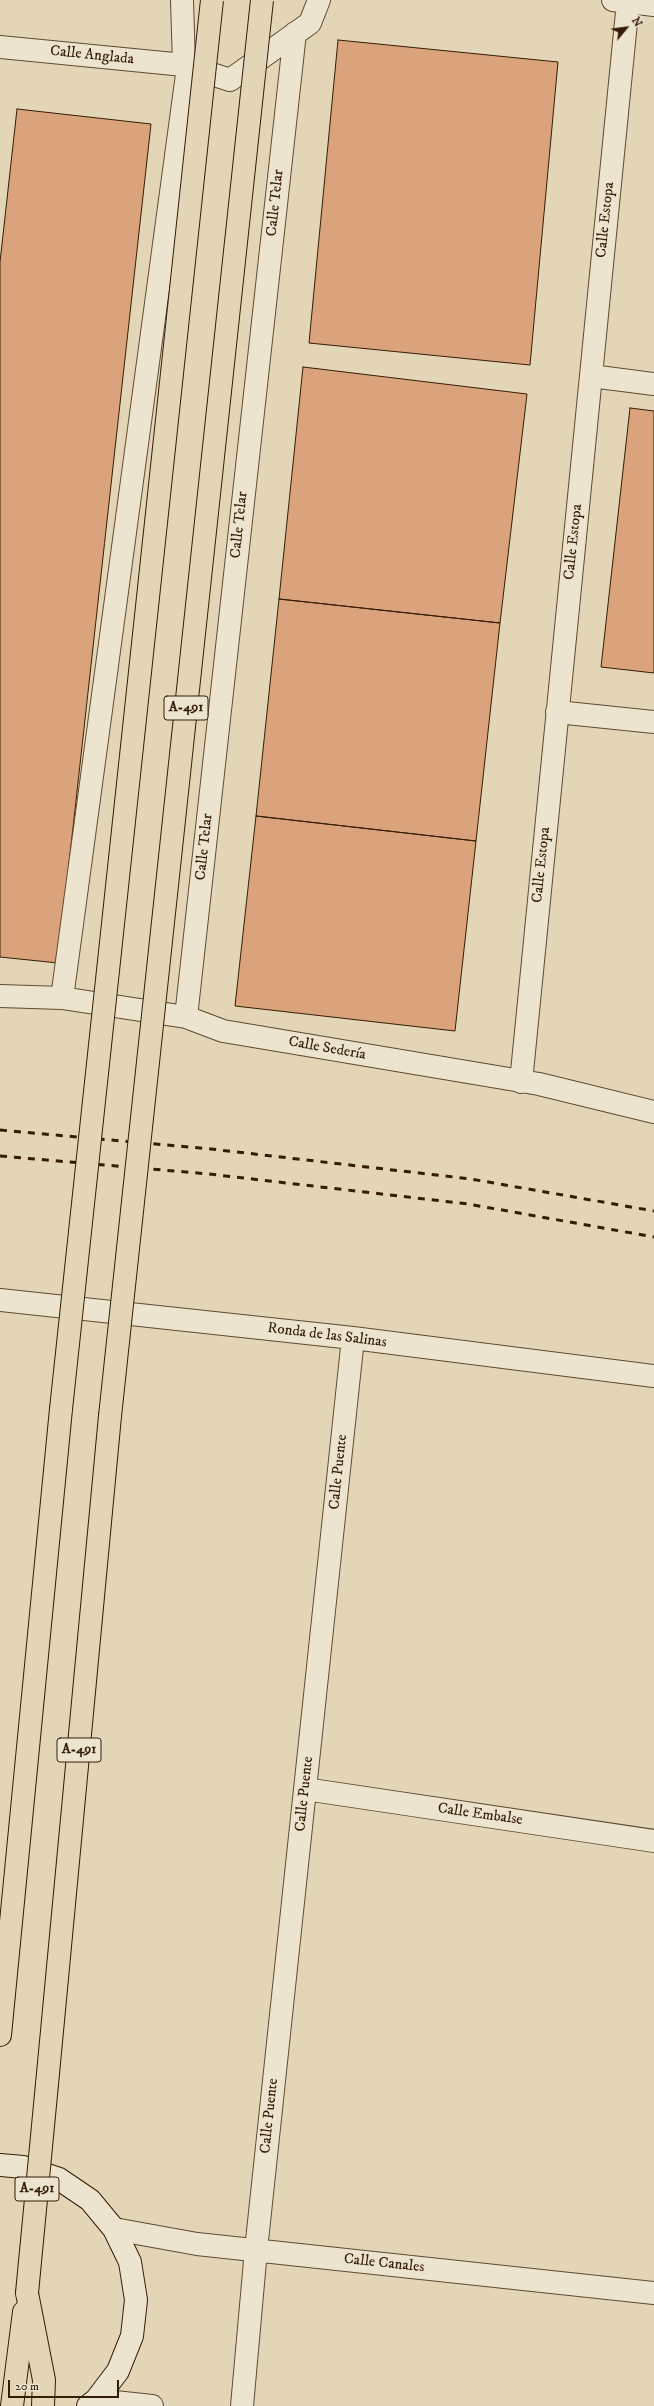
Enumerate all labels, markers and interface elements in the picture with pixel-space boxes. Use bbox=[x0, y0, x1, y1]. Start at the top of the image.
north arrow bbox=[606, 8, 646, 48]
text: N bbox=[628, 15, 645, 30]
street label: Calle Anglada bbox=[49, 43, 135, 69]
street label: Calle Telar bbox=[264, 169, 288, 237]
street label: Calle Estopa bbox=[593, 181, 619, 259]
street label: Calle Telar bbox=[228, 491, 252, 559]
street label: Calle Estopa bbox=[561, 503, 587, 581]
road number: A-491 bbox=[164, 696, 208, 720]
street label: Calle Telar bbox=[193, 813, 217, 881]
street label: Calle Estopa bbox=[529, 826, 555, 904]
street label: Calle Sedería bbox=[287, 1033, 367, 1065]
street label: Ronda de las Salinas bbox=[266, 1320, 388, 1352]
street label: Calle Puente bbox=[326, 1433, 352, 1511]
road number: A-491 bbox=[57, 1738, 101, 1762]
street label: Calle Puente bbox=[292, 1755, 318, 1833]
street label: Calle Embalse bbox=[436, 1800, 524, 1830]
street label: Calle Puente bbox=[257, 2077, 283, 2155]
road number: A-491 bbox=[15, 2177, 59, 2201]
street label: Calle Canales bbox=[343, 2251, 425, 2277]
scale bar bbox=[10, 2372, 121, 2398]
text: 20 m bbox=[15, 2379, 39, 2394]

